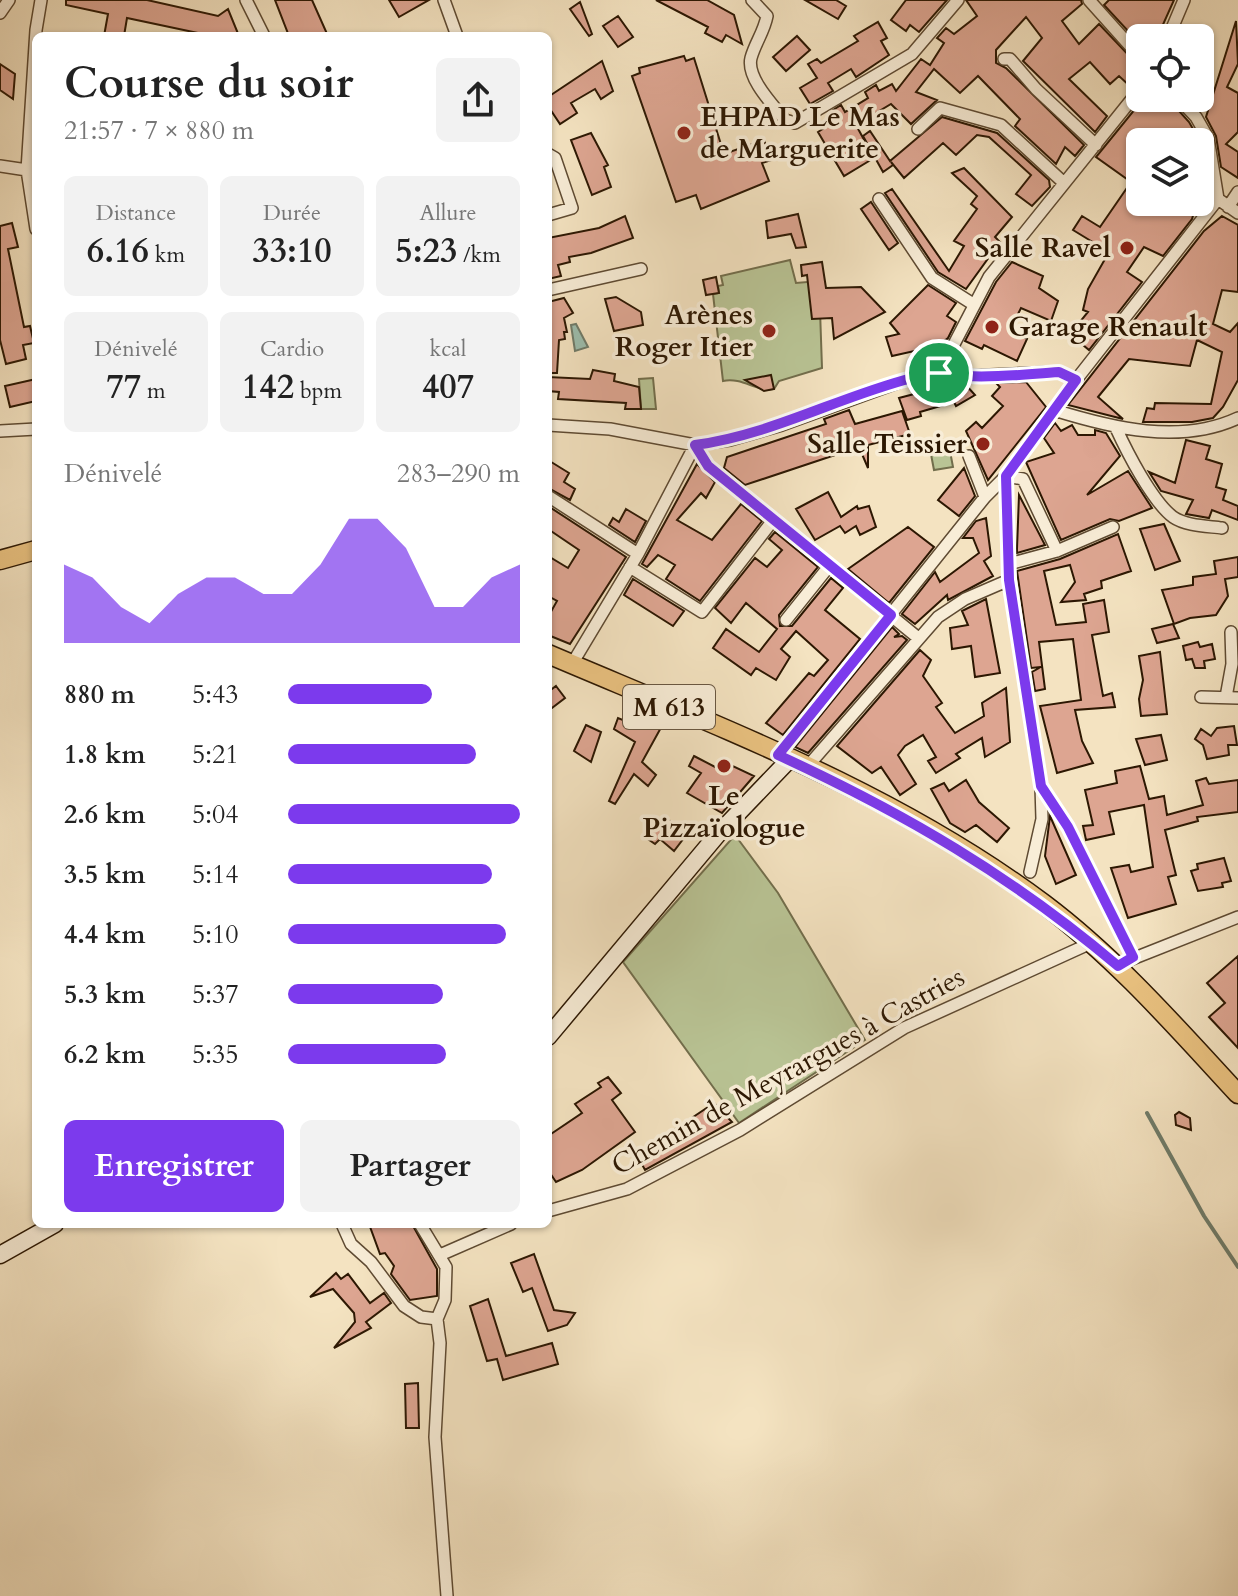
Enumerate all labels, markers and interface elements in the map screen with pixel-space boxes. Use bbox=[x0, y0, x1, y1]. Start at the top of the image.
map controls bbox=[1126, 24, 1214, 216]
button: locate bbox=[1126, 24, 1214, 112]
text: Course du soir bbox=[64, 53, 354, 113]
button: share bbox=[436, 58, 520, 142]
place label: EHPAD Le Mas de Marguerite bbox=[700, 98, 900, 168]
text: 21:57 · 7 × 880 m bbox=[64, 113, 254, 148]
marker: EHPAD Le Mas de Marguerite bbox=[675, 124, 693, 142]
button: layers bbox=[1126, 128, 1214, 216]
text: Distance bbox=[96, 198, 176, 228]
text: Durée bbox=[263, 198, 321, 228]
text: Allure bbox=[420, 198, 476, 228]
text: 6.16 bbox=[87, 228, 149, 274]
text: 33:10 bbox=[252, 228, 332, 274]
text: 5:23 bbox=[395, 228, 457, 274]
place label: Salle Ravel bbox=[975, 229, 1111, 267]
marker: Salle Ravel bbox=[1118, 239, 1136, 257]
text: km bbox=[149, 240, 185, 270]
text: /km bbox=[457, 240, 501, 270]
place label: Arènes Roger Itier bbox=[615, 296, 754, 366]
place label: Garage Renault bbox=[1008, 308, 1207, 346]
marker: Garage Renault bbox=[983, 318, 1001, 336]
marker: Arènes Roger Itier bbox=[760, 322, 778, 340]
text: Dénivelé bbox=[94, 334, 178, 364]
text: Cardio bbox=[260, 334, 324, 364]
text: kcal bbox=[430, 334, 466, 364]
pin bbox=[905, 339, 973, 407]
icon: arrive bbox=[917, 351, 961, 395]
text: 77 bbox=[106, 364, 141, 410]
text: 142 bbox=[242, 364, 294, 410]
text: 407 bbox=[422, 364, 474, 410]
text: m bbox=[141, 376, 166, 406]
text: bpm bbox=[294, 376, 342, 406]
place label: Salle Teissier bbox=[807, 425, 968, 463]
marker: Salle Teissier bbox=[974, 435, 992, 453]
text: Dénivelé bbox=[64, 456, 162, 491]
text: 283–290 m bbox=[397, 456, 520, 491]
text: 880 m bbox=[64, 677, 135, 712]
text: 5:43 bbox=[192, 677, 239, 712]
road number: M 613 bbox=[623, 685, 715, 729]
text: 1.8 km bbox=[64, 737, 145, 772]
text: 5:21 bbox=[192, 737, 239, 772]
marker: Le Pizzaïologue bbox=[715, 757, 733, 775]
place label: Le Pizzaïologue bbox=[642, 777, 806, 847]
text: 2.6 km bbox=[64, 797, 145, 832]
text: 5:04 bbox=[192, 797, 239, 832]
text: 3.5 km bbox=[64, 857, 145, 892]
text: 5:14 bbox=[192, 857, 239, 892]
text: 4.4 km bbox=[64, 917, 145, 952]
text: 5:10 bbox=[192, 917, 239, 952]
street label: Chemin de Meyrargues à Castries bbox=[605, 958, 971, 1184]
text: 5.3 km bbox=[64, 977, 145, 1012]
text: 5:37 bbox=[192, 977, 239, 1012]
text: 6.2 km bbox=[64, 1037, 145, 1072]
text: 5:35 bbox=[192, 1037, 239, 1072]
button: Enregistrer bbox=[64, 1120, 284, 1212]
button: Partager bbox=[300, 1120, 520, 1212]

